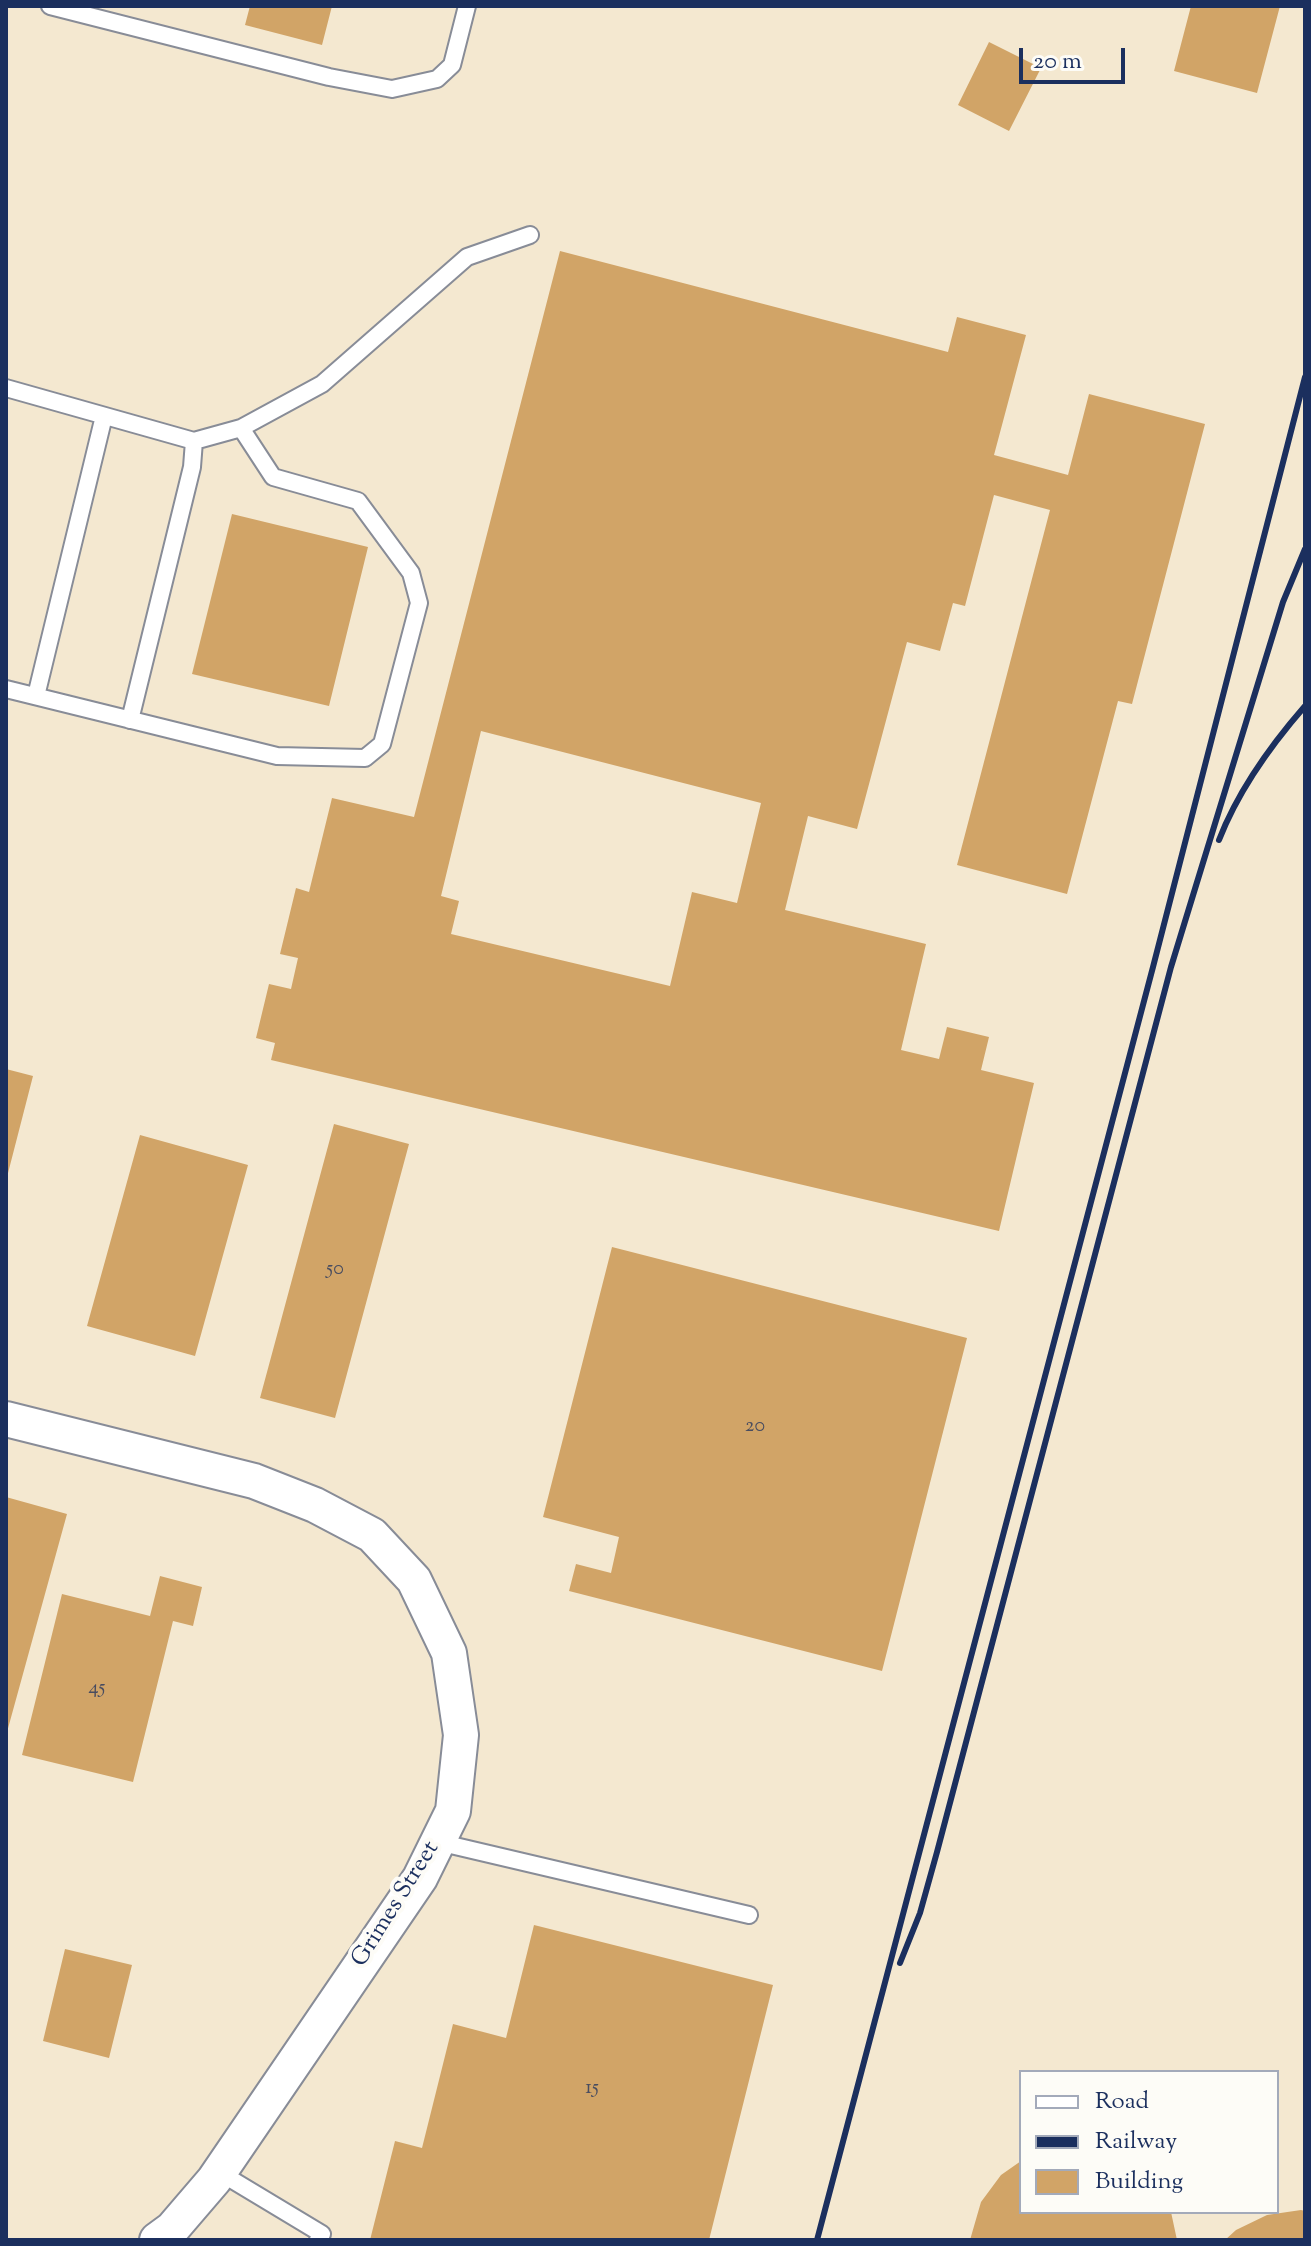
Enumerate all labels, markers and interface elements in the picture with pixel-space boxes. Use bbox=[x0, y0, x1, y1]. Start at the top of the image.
scale bar bbox=[1023, 32, 1129, 82]
text: 20 m bbox=[1033, 45, 1082, 79]
house number: 50 bbox=[326, 1259, 344, 1283]
house number: 20 bbox=[745, 1416, 765, 1440]
house number: 45 bbox=[89, 1678, 105, 1702]
street label: Grimes Street bbox=[347, 1837, 447, 1973]
legend bbox=[1019, 2070, 1279, 2214]
house number: 15 bbox=[585, 2078, 599, 2102]
text: Road bbox=[1095, 2085, 1149, 2119]
text: Railway bbox=[1095, 2125, 1177, 2159]
text: Building bbox=[1095, 2165, 1183, 2199]

